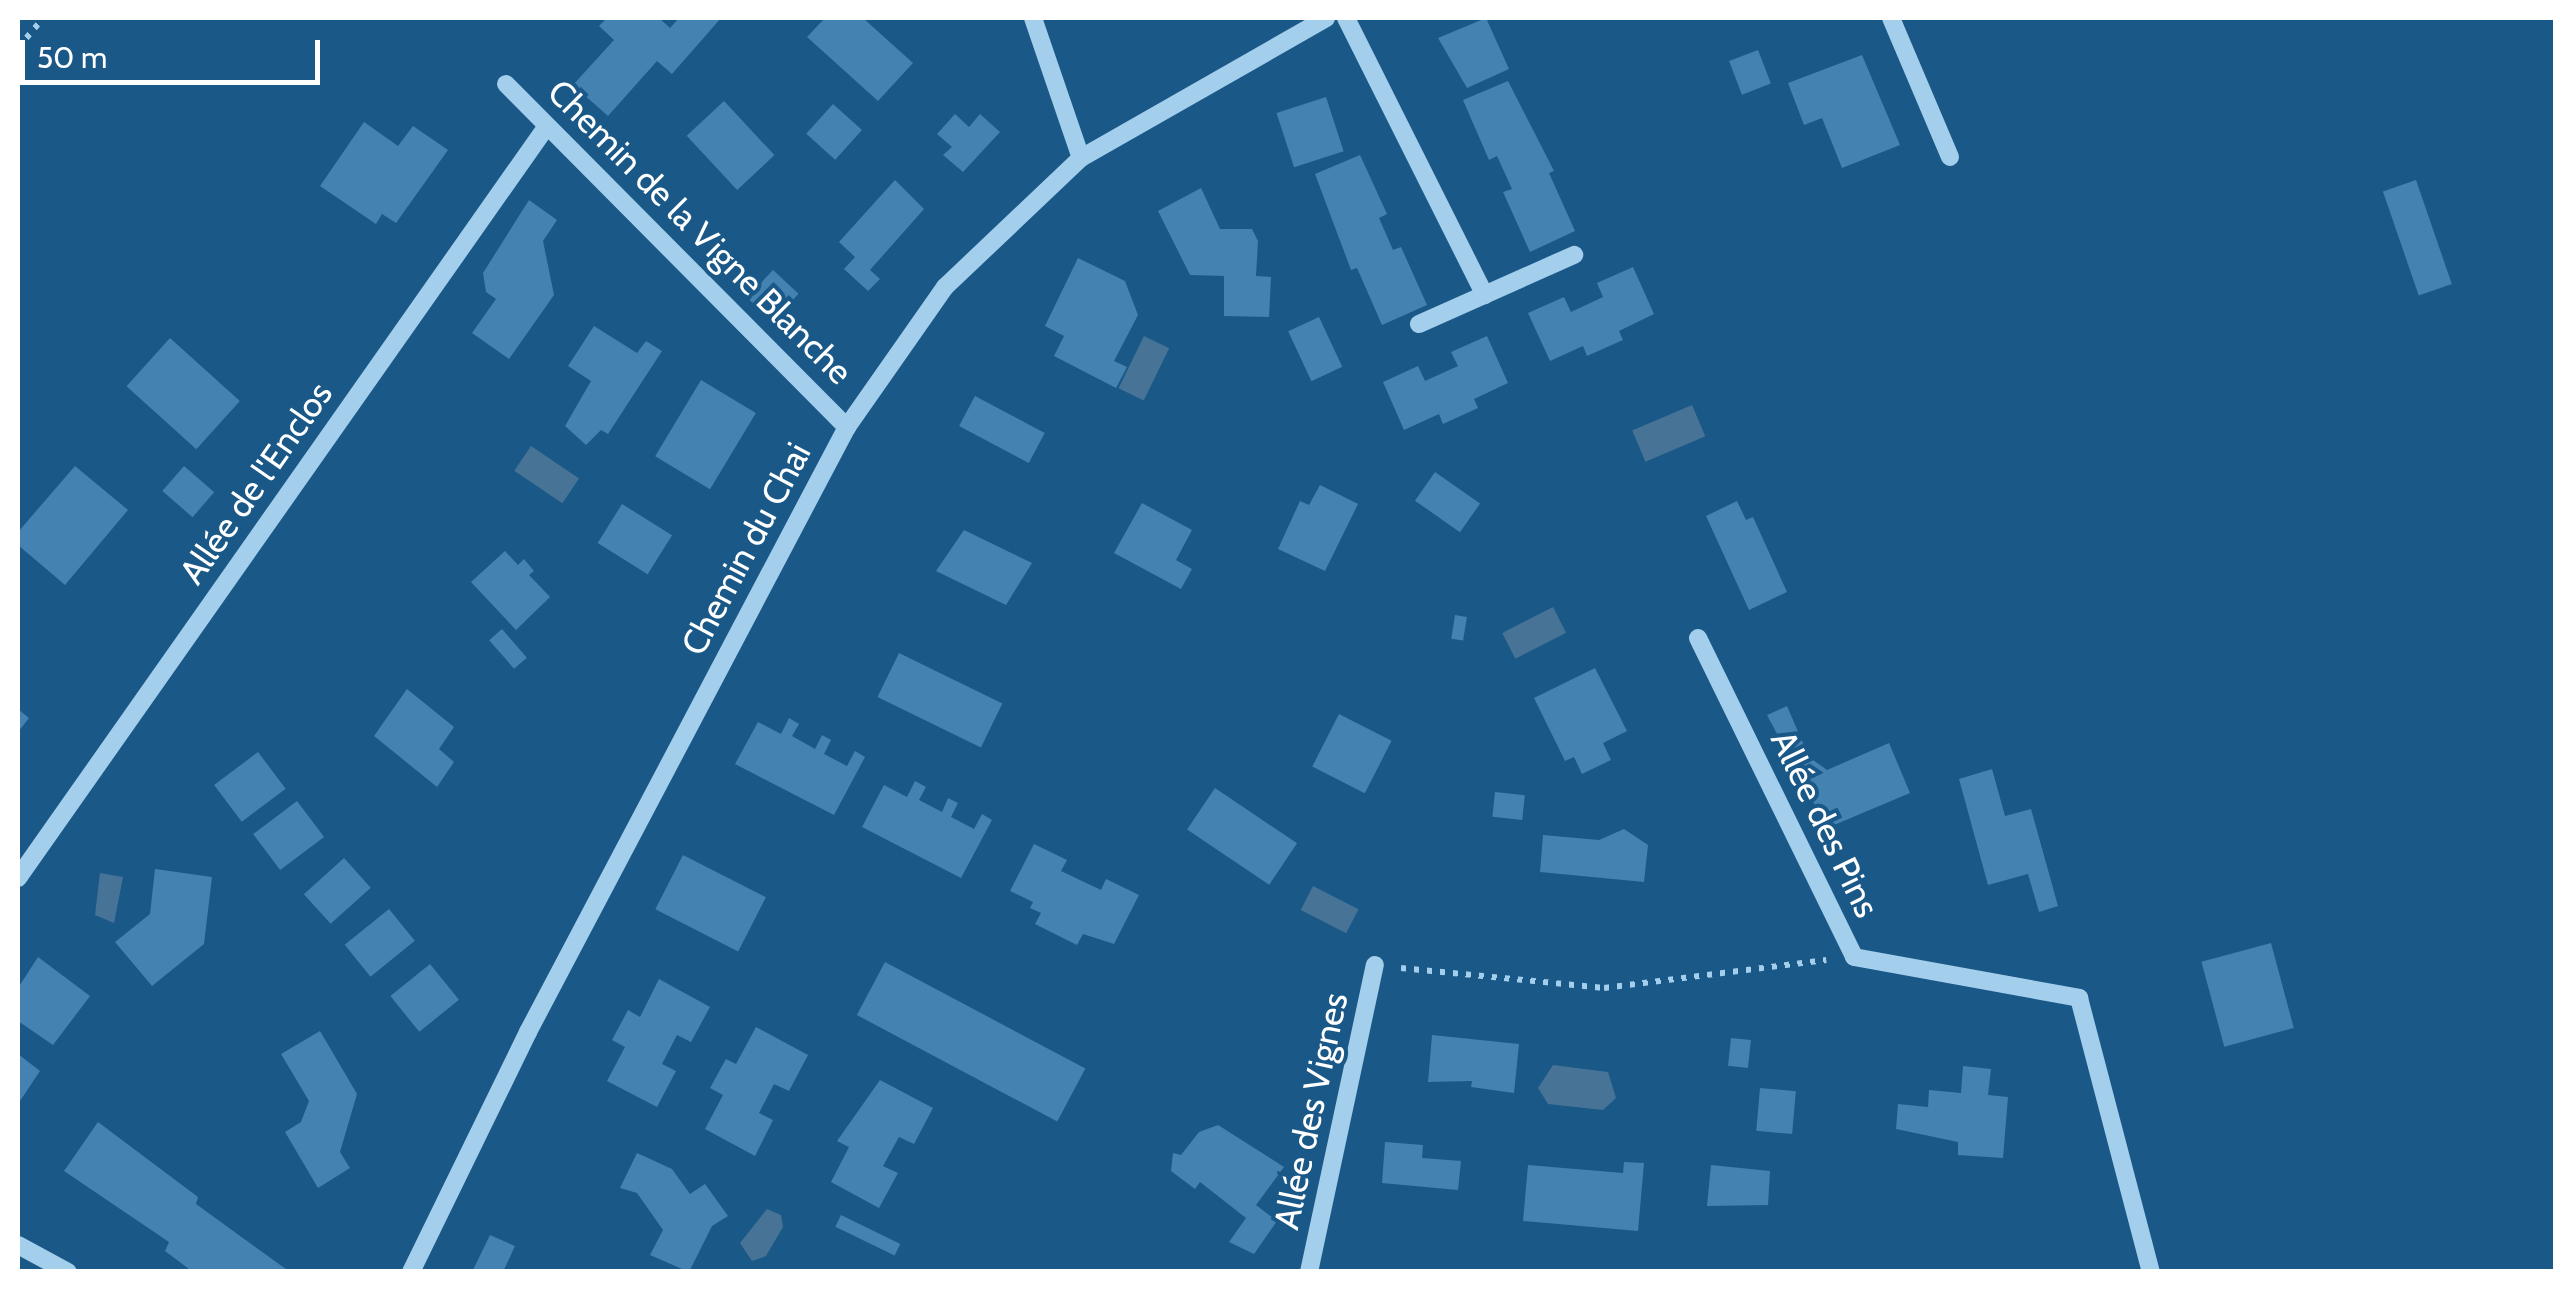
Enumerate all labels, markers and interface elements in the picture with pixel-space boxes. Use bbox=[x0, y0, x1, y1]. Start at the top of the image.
scale bar bbox=[25, 20, 325, 82]
text: 50 m bbox=[37, 39, 107, 76]
street label: Chemin de la Vigne Blanche bbox=[539, 71, 861, 393]
street label: Allée de l'Enclos bbox=[171, 374, 341, 592]
street label: Chemin du Chai bbox=[672, 436, 820, 662]
street label: Allée des Pins bbox=[1762, 724, 1888, 924]
street label: Allée des Vignes bbox=[1265, 989, 1357, 1233]

